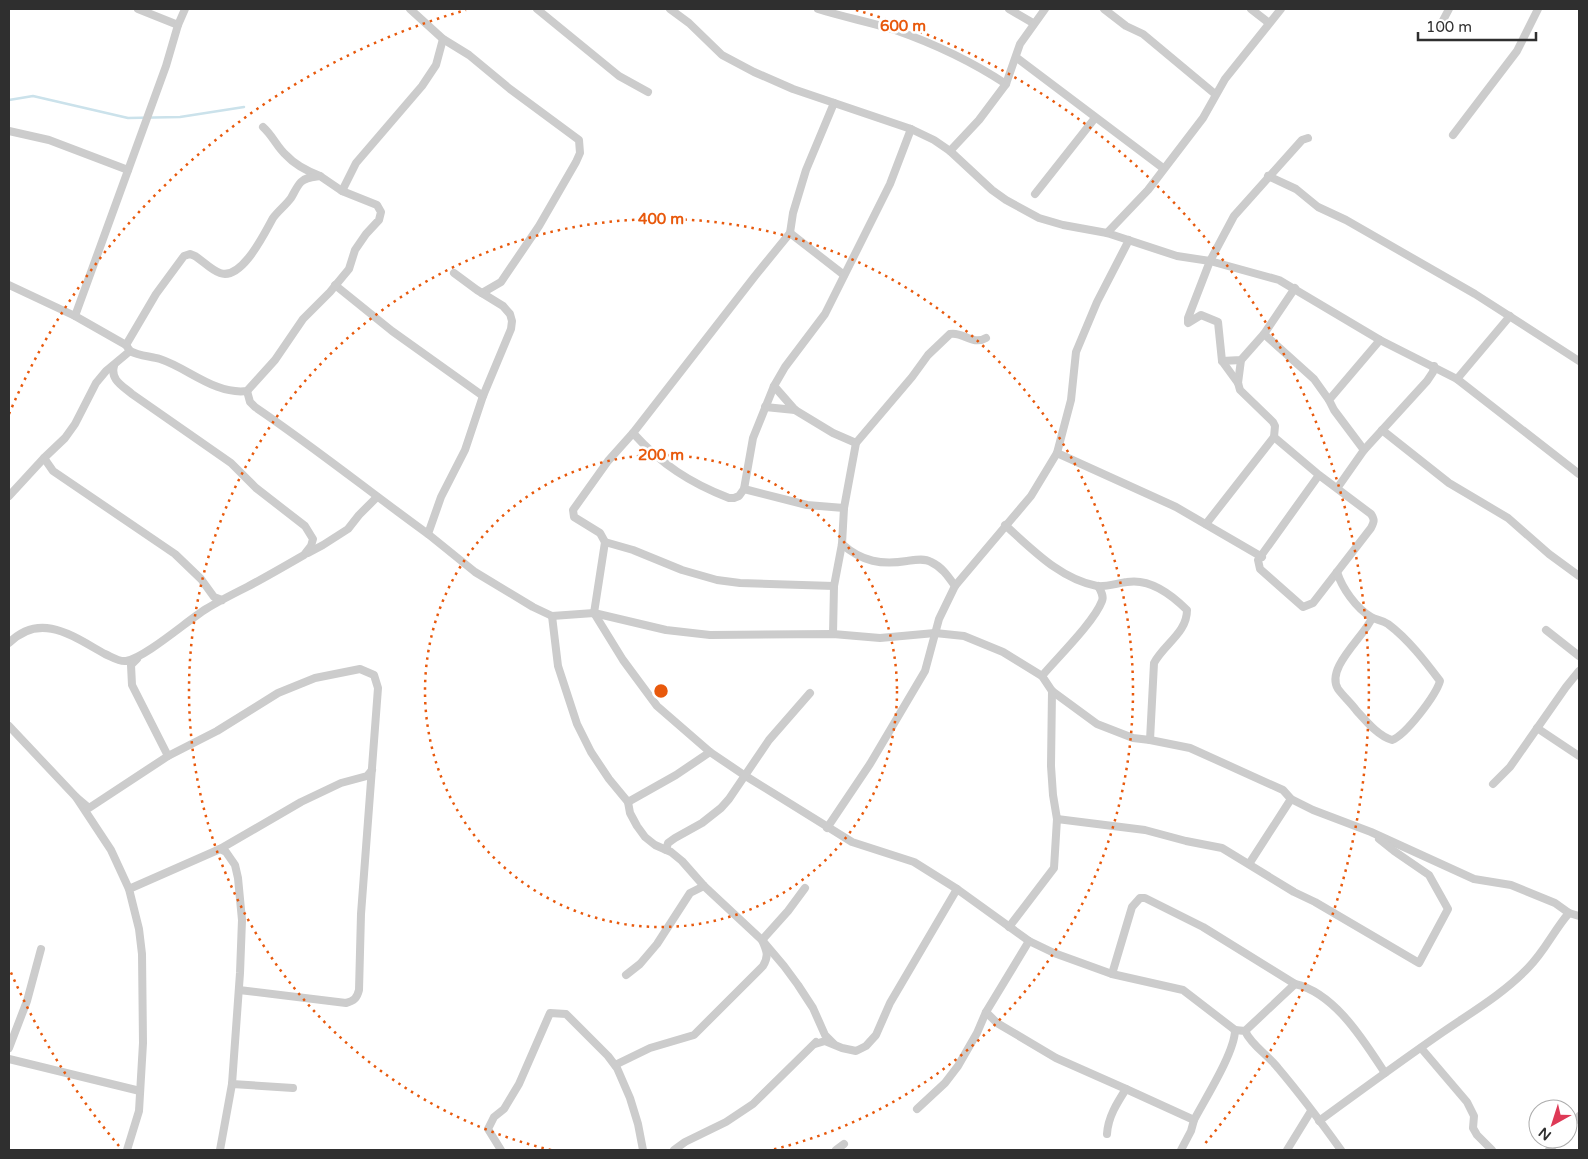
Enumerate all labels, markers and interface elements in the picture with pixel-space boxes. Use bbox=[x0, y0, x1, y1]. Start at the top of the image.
scale bar bbox=[1418, 10, 1536, 42]
text: 600 m bbox=[880, 17, 926, 35]
text: 100 m bbox=[1426, 18, 1472, 36]
text: 400 m bbox=[638, 210, 684, 228]
text: 200 m bbox=[638, 446, 684, 464]
centre of rings bbox=[652, 682, 670, 700]
north arrow bbox=[1528, 1099, 1578, 1149]
text: N bbox=[1535, 1124, 1555, 1144]

